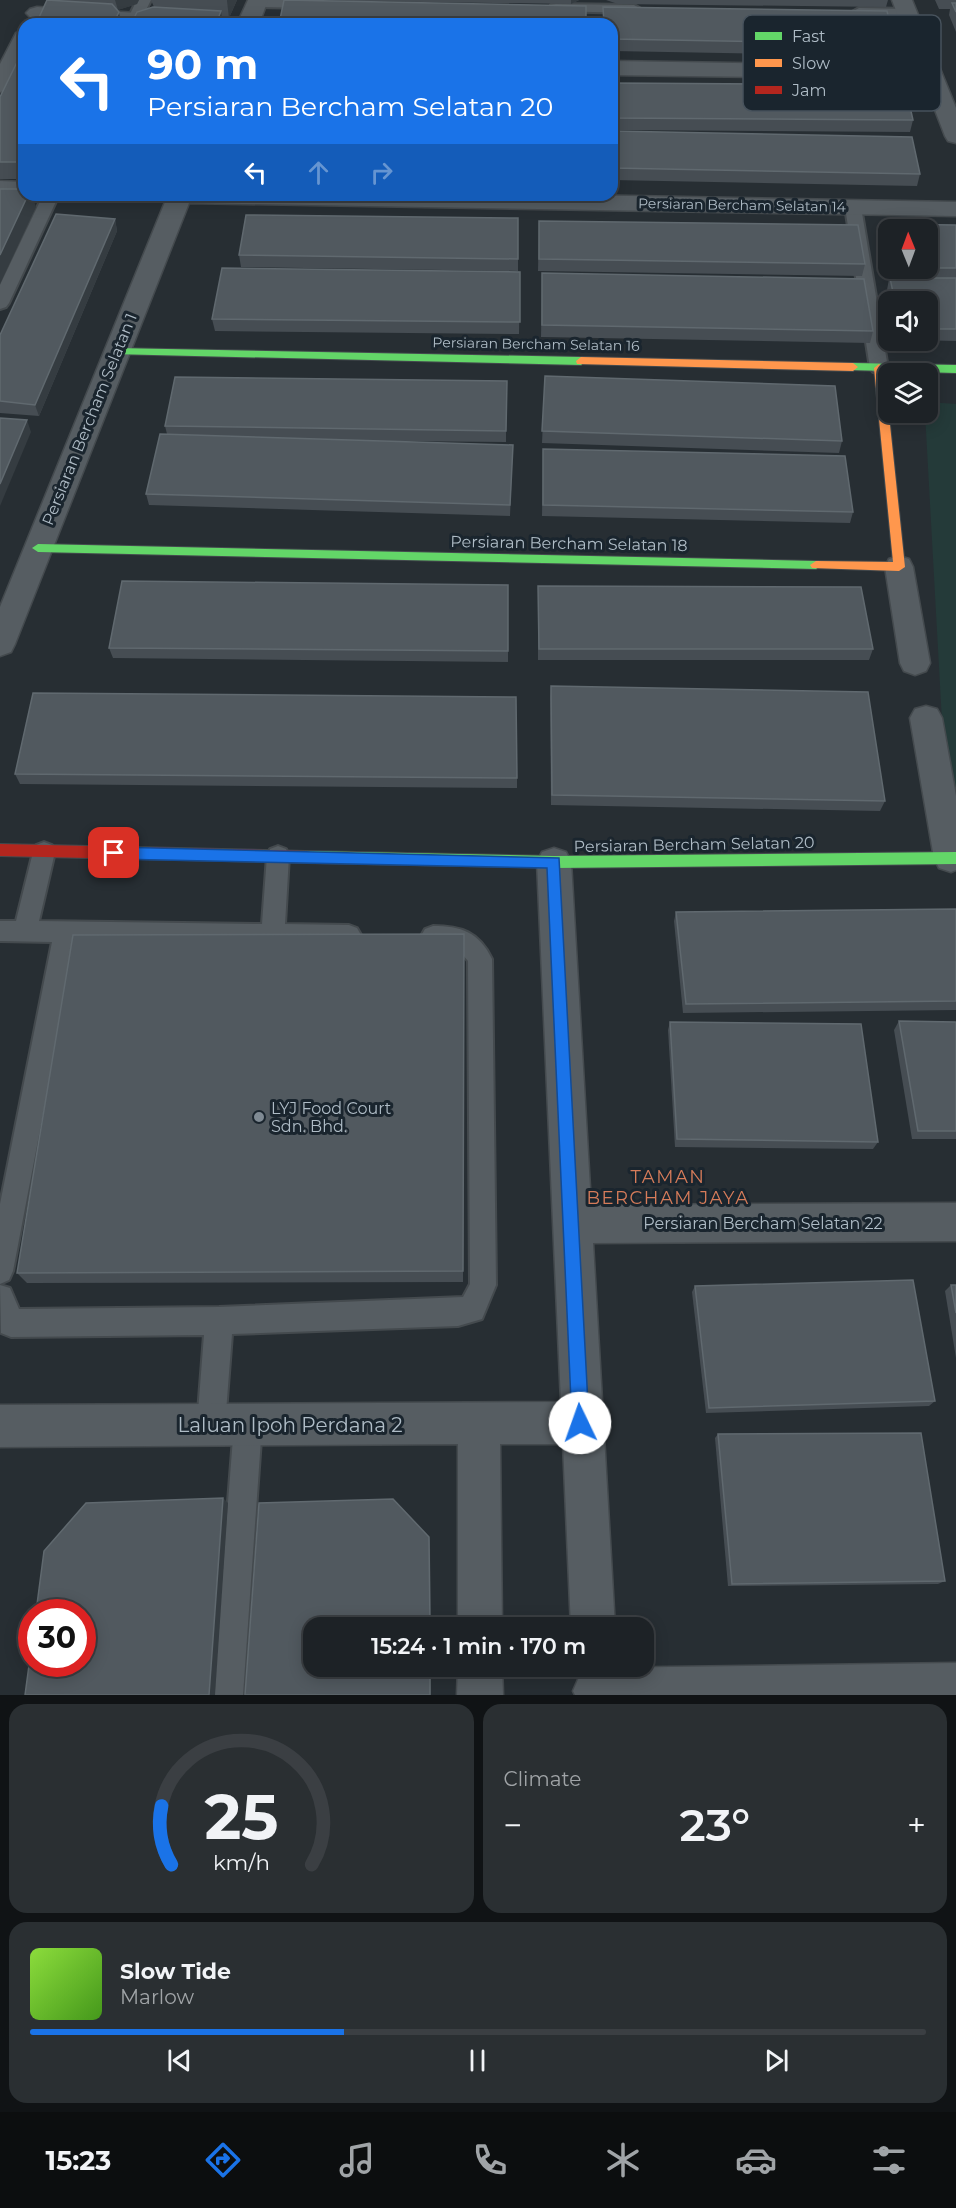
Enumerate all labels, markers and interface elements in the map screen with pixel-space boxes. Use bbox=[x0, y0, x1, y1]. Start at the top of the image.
legend bbox=[743, 15, 941, 111]
text: Fast bbox=[792, 27, 826, 46]
text: 90 m bbox=[147, 38, 258, 90]
icon: left bbox=[48, 42, 126, 120]
text: Slow bbox=[792, 54, 830, 73]
text: Jam bbox=[791, 81, 826, 100]
text: Persiaran Bercham Selatan 20 bbox=[147, 90, 553, 123]
icon: left bbox=[239, 156, 272, 189]
icon: ahead bbox=[302, 156, 335, 189]
icon: right bbox=[365, 156, 398, 189]
street label: Persiaran Bercham Selatan 14 bbox=[638, 194, 847, 216]
north arrow bbox=[878, 219, 938, 279]
map controls bbox=[878, 219, 938, 423]
button: sound bbox=[878, 291, 938, 351]
street label: Persiaran Bercham Selatan 1 bbox=[38, 310, 141, 528]
street label: Persiaran Bercham Selatan 16 bbox=[432, 333, 640, 355]
button: layers bbox=[878, 363, 938, 423]
street label: Persiaran Bercham Selatan 18 bbox=[450, 532, 688, 555]
pin bbox=[88, 827, 139, 878]
street label: Persiaran Bercham Selatan 20 bbox=[573, 833, 815, 856]
icon: arrive bbox=[97, 836, 130, 869]
place label: LYJ Food Court Sdn. Bhd. bbox=[271, 1099, 392, 1136]
marker: LYJ Food Court Sdn. Bhd. bbox=[252, 1110, 266, 1124]
district label: TAMAN BERCHAM JAYA bbox=[586, 1166, 750, 1209]
street label: Persiaran Bercham Selatan 22 bbox=[643, 1214, 883, 1233]
position arrow bbox=[548, 1391, 612, 1455]
street label: Laluan Ipoh Perdana 2 bbox=[177, 1413, 403, 1437]
speed limit sign: 30 bbox=[18, 1599, 96, 1677]
text: 15:24 · 1 min · 170 m bbox=[371, 1633, 586, 1660]
text: Climate bbox=[504, 1767, 581, 1791]
text: 25 bbox=[204, 1779, 278, 1855]
text: 23° bbox=[679, 1797, 750, 1852]
text: − bbox=[504, 1805, 522, 1845]
text: + bbox=[907, 1805, 926, 1845]
text: km/h bbox=[213, 1850, 270, 1876]
text: Slow Tide bbox=[120, 1958, 231, 1985]
text: Marlow bbox=[120, 1985, 194, 2009]
icon: previous bbox=[163, 2044, 196, 2077]
icon: pause bbox=[461, 2044, 494, 2077]
icon: next bbox=[760, 2044, 793, 2077]
icon: directions bbox=[202, 2139, 244, 2181]
icon: music bbox=[336, 2139, 378, 2181]
icon: phone bbox=[469, 2139, 511, 2181]
icon: climate bbox=[602, 2139, 644, 2181]
icon: car bbox=[735, 2139, 777, 2181]
icon: filters bbox=[868, 2139, 910, 2181]
text: 15:23 bbox=[46, 2144, 111, 2177]

